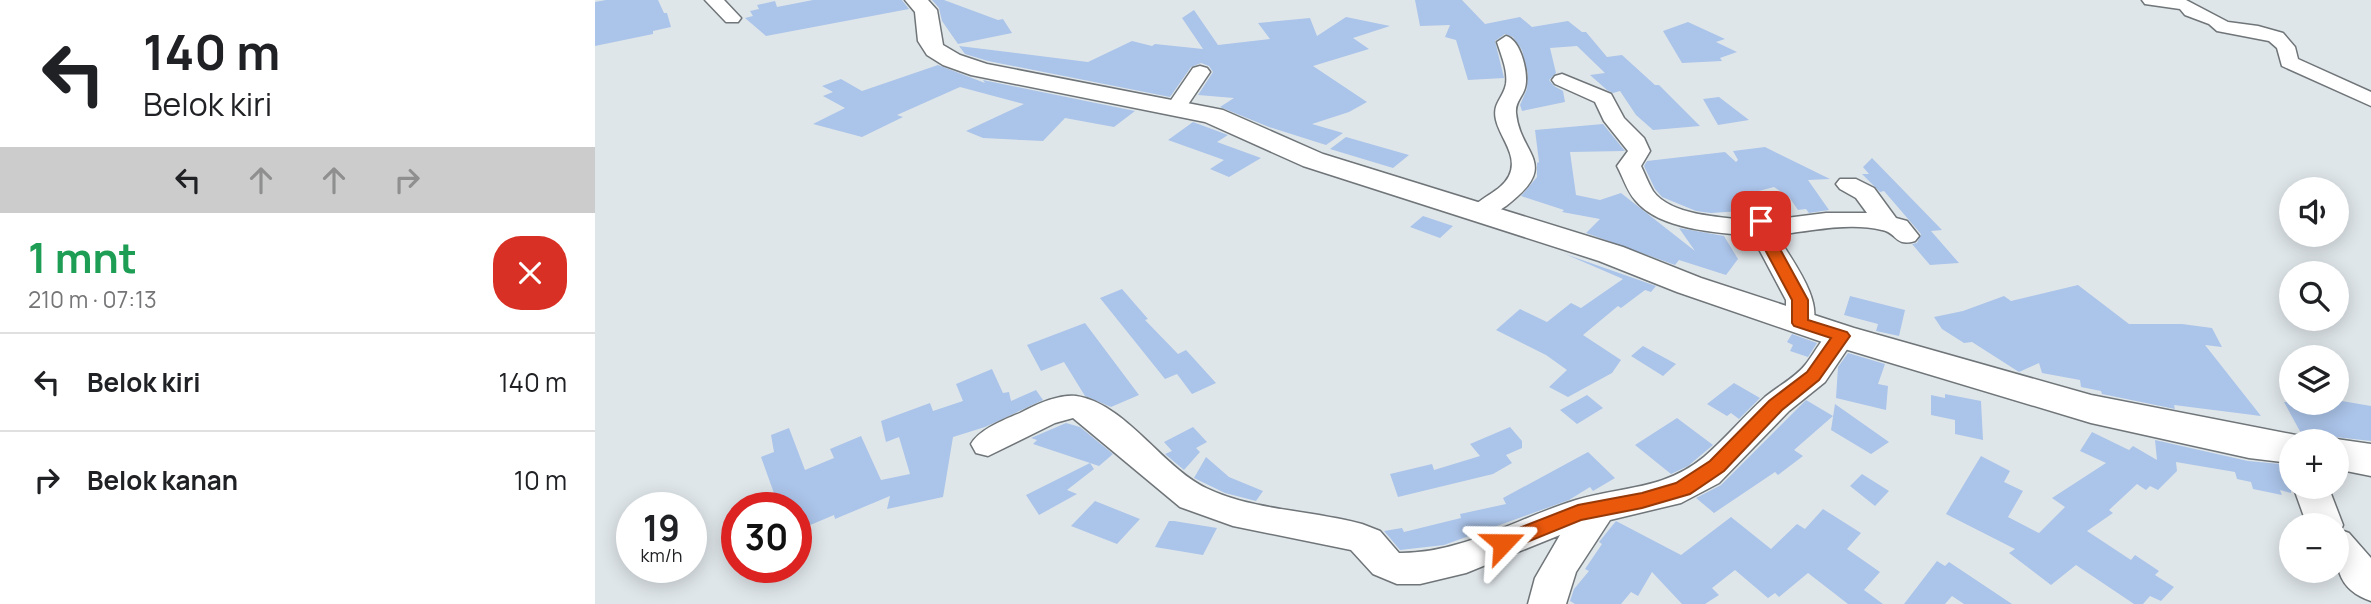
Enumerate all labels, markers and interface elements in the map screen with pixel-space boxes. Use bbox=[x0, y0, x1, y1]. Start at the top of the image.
text: 140 m bbox=[143, 18, 280, 85]
icon: left bbox=[28, 28, 119, 119]
text: Belok kiri bbox=[143, 82, 272, 126]
icon: left bbox=[169, 161, 207, 199]
icon: ahead bbox=[242, 161, 280, 199]
icon: ahead bbox=[315, 161, 353, 199]
icon: right bbox=[388, 161, 426, 199]
map controls bbox=[2279, 177, 2349, 583]
button: sound bbox=[2279, 177, 2349, 247]
pin bbox=[1731, 191, 1791, 251]
icon: arrive bbox=[1742, 202, 1780, 240]
text: 1 mnt bbox=[28, 228, 137, 286]
button: close bbox=[493, 236, 567, 310]
button: search bbox=[2279, 261, 2349, 331]
text: 210 m · 07:13 bbox=[28, 283, 157, 315]
button: layers bbox=[2279, 345, 2349, 415]
icon: left bbox=[28, 363, 66, 401]
text: Belok kiri bbox=[87, 364, 201, 400]
text: 140 m bbox=[498, 364, 567, 400]
button: + bbox=[2279, 429, 2349, 499]
icon: right bbox=[28, 461, 66, 499]
text: Belok kanan bbox=[87, 462, 238, 498]
text: 10 m bbox=[514, 462, 567, 498]
speed limit sign: 30 bbox=[721, 492, 812, 583]
text: 19 bbox=[643, 504, 680, 552]
position arrow bbox=[1466, 506, 1540, 580]
button: − bbox=[2279, 513, 2349, 583]
text: km/h bbox=[641, 543, 682, 567]

